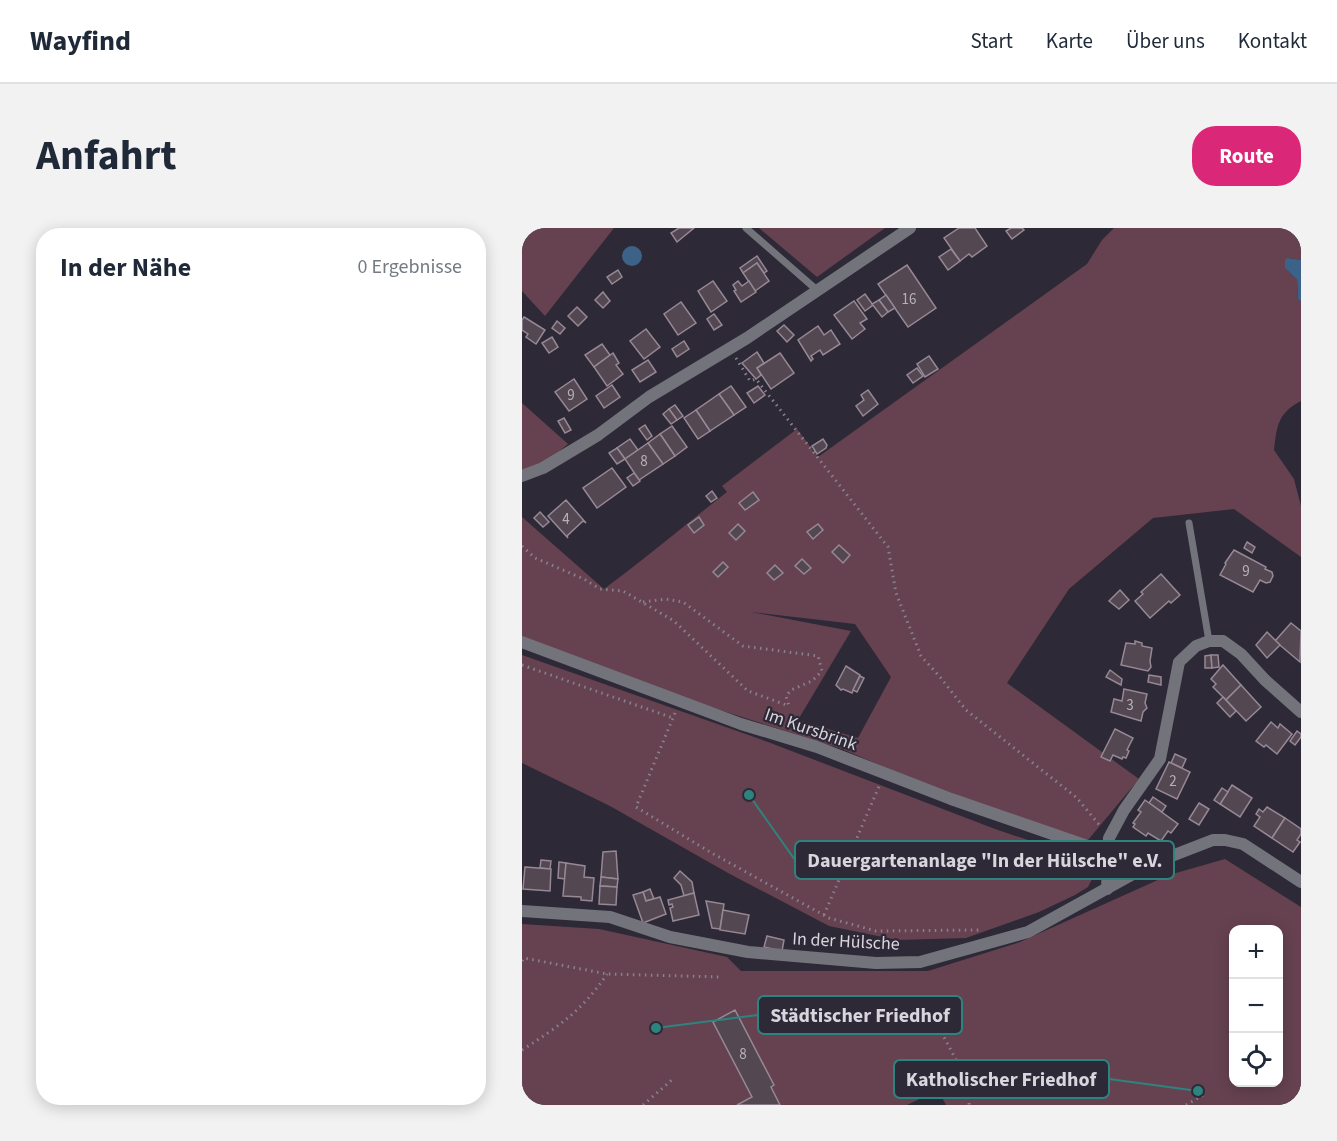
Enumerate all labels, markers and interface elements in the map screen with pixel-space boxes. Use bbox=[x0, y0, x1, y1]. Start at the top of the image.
text: Wayfind bbox=[30, 21, 131, 61]
text: Start bbox=[970, 26, 1013, 56]
text: Karte bbox=[1046, 26, 1093, 56]
text: Über uns bbox=[1126, 26, 1205, 56]
text: Kontakt bbox=[1238, 26, 1307, 56]
text: Anfahrt bbox=[36, 126, 177, 186]
button: Route bbox=[1192, 126, 1301, 186]
text: In der Nähe bbox=[60, 249, 191, 286]
text: 0 Ergebnisse bbox=[357, 253, 462, 281]
house number: 16 bbox=[902, 289, 916, 310]
house number: 9 bbox=[567, 385, 575, 406]
house number: 8 bbox=[640, 451, 648, 472]
house number: 4 bbox=[562, 509, 570, 530]
house number: 9 bbox=[1242, 561, 1250, 582]
house number: 3 bbox=[1126, 695, 1134, 716]
street label: Im Kursbrink bbox=[761, 702, 861, 757]
house number: 2 bbox=[1169, 771, 1177, 792]
callout: Dauergartenanlage "In der Hülsche" e.V. bbox=[795, 841, 1174, 879]
text: Dauergartenanlage "In der Hülsche" e.V. bbox=[807, 847, 1163, 875]
map controls bbox=[1229, 925, 1283, 1087]
button: + bbox=[1229, 925, 1283, 979]
street label: In der Hülsche bbox=[792, 926, 900, 957]
button: − bbox=[1229, 979, 1283, 1033]
callout: Städtischer Friedhof bbox=[758, 996, 962, 1034]
text: Städtischer Friedhof bbox=[770, 1002, 951, 1030]
button: locate bbox=[1229, 1033, 1283, 1087]
house number: 8 bbox=[739, 1044, 747, 1065]
callout: Katholischer Friedhof bbox=[894, 1060, 1109, 1098]
text: Katholischer Friedhof bbox=[906, 1066, 1097, 1094]

